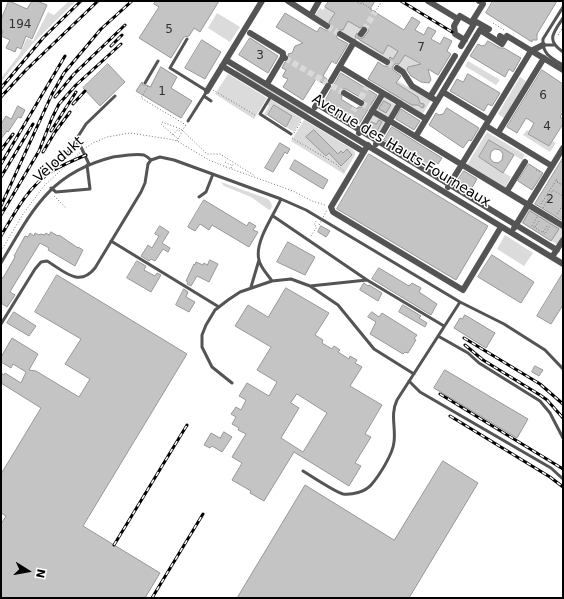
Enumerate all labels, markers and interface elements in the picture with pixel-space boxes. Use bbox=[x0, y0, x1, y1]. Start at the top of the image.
house number: 194 bbox=[9, 18, 31, 32]
house number: 5 bbox=[165, 23, 173, 37]
house number: 7 bbox=[417, 41, 425, 55]
house number: 3 bbox=[256, 49, 264, 63]
house number: 1 bbox=[158, 85, 166, 99]
house number: 6 bbox=[539, 89, 547, 103]
street label: Avenue des Hauts-Fourneaux bbox=[309, 91, 493, 211]
house number: 4 bbox=[543, 120, 551, 134]
street label: Vëlodukt bbox=[31, 133, 87, 187]
house number: 2 bbox=[546, 193, 554, 207]
north arrow bbox=[8, 551, 48, 591]
text: N bbox=[33, 568, 48, 579]

